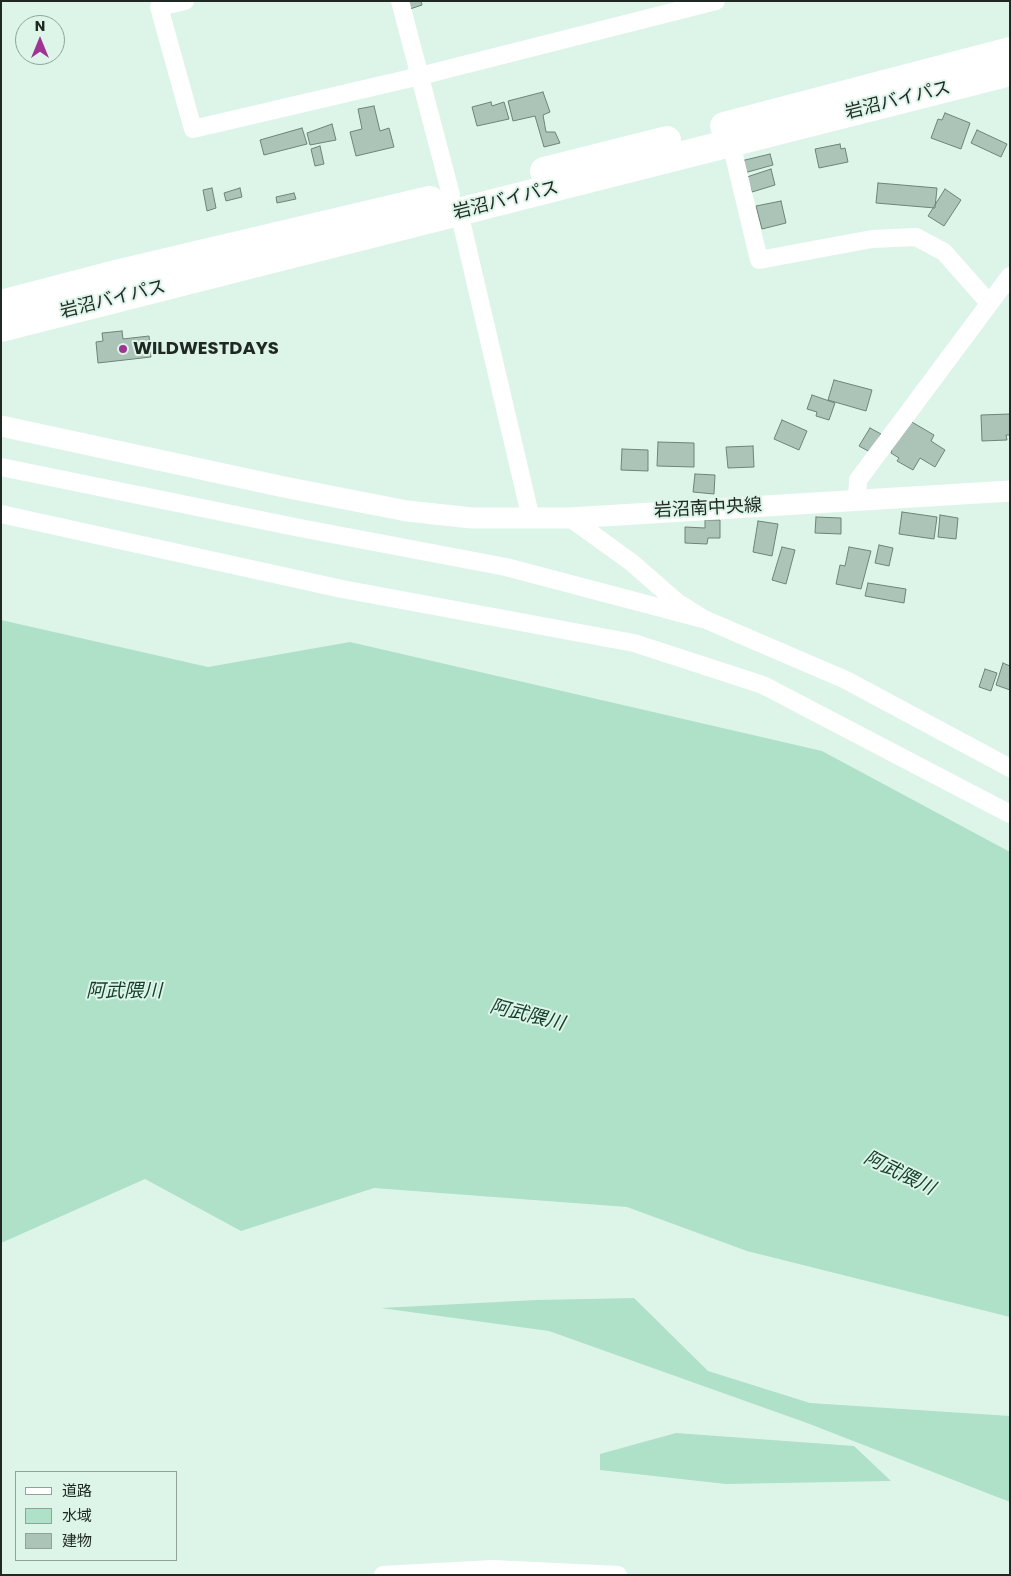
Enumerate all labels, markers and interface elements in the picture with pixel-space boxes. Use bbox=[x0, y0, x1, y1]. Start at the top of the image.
north arrow bbox=[15, 15, 65, 65]
text: N bbox=[35, 16, 45, 36]
street label: 岩沼バイパス bbox=[843, 77, 953, 125]
street label: 岩沼バイパス bbox=[451, 177, 561, 225]
street label: 岩沼バイパス bbox=[58, 276, 168, 324]
place label: WILDWESTDAYS bbox=[133, 338, 279, 360]
marker: WILDWESTDAYS bbox=[117, 343, 129, 355]
street label: 岩沼南中央線 bbox=[654, 495, 762, 523]
water label: 阿武隈川 bbox=[86, 981, 162, 1003]
water label: 阿武隈川 bbox=[487, 996, 567, 1036]
water label: 阿武隈川 bbox=[860, 1147, 938, 1201]
legend bbox=[15, 1471, 178, 1561]
text: 道路 bbox=[62, 1480, 92, 1501]
text: 水域 bbox=[62, 1505, 92, 1526]
text: 建物 bbox=[62, 1530, 92, 1551]

